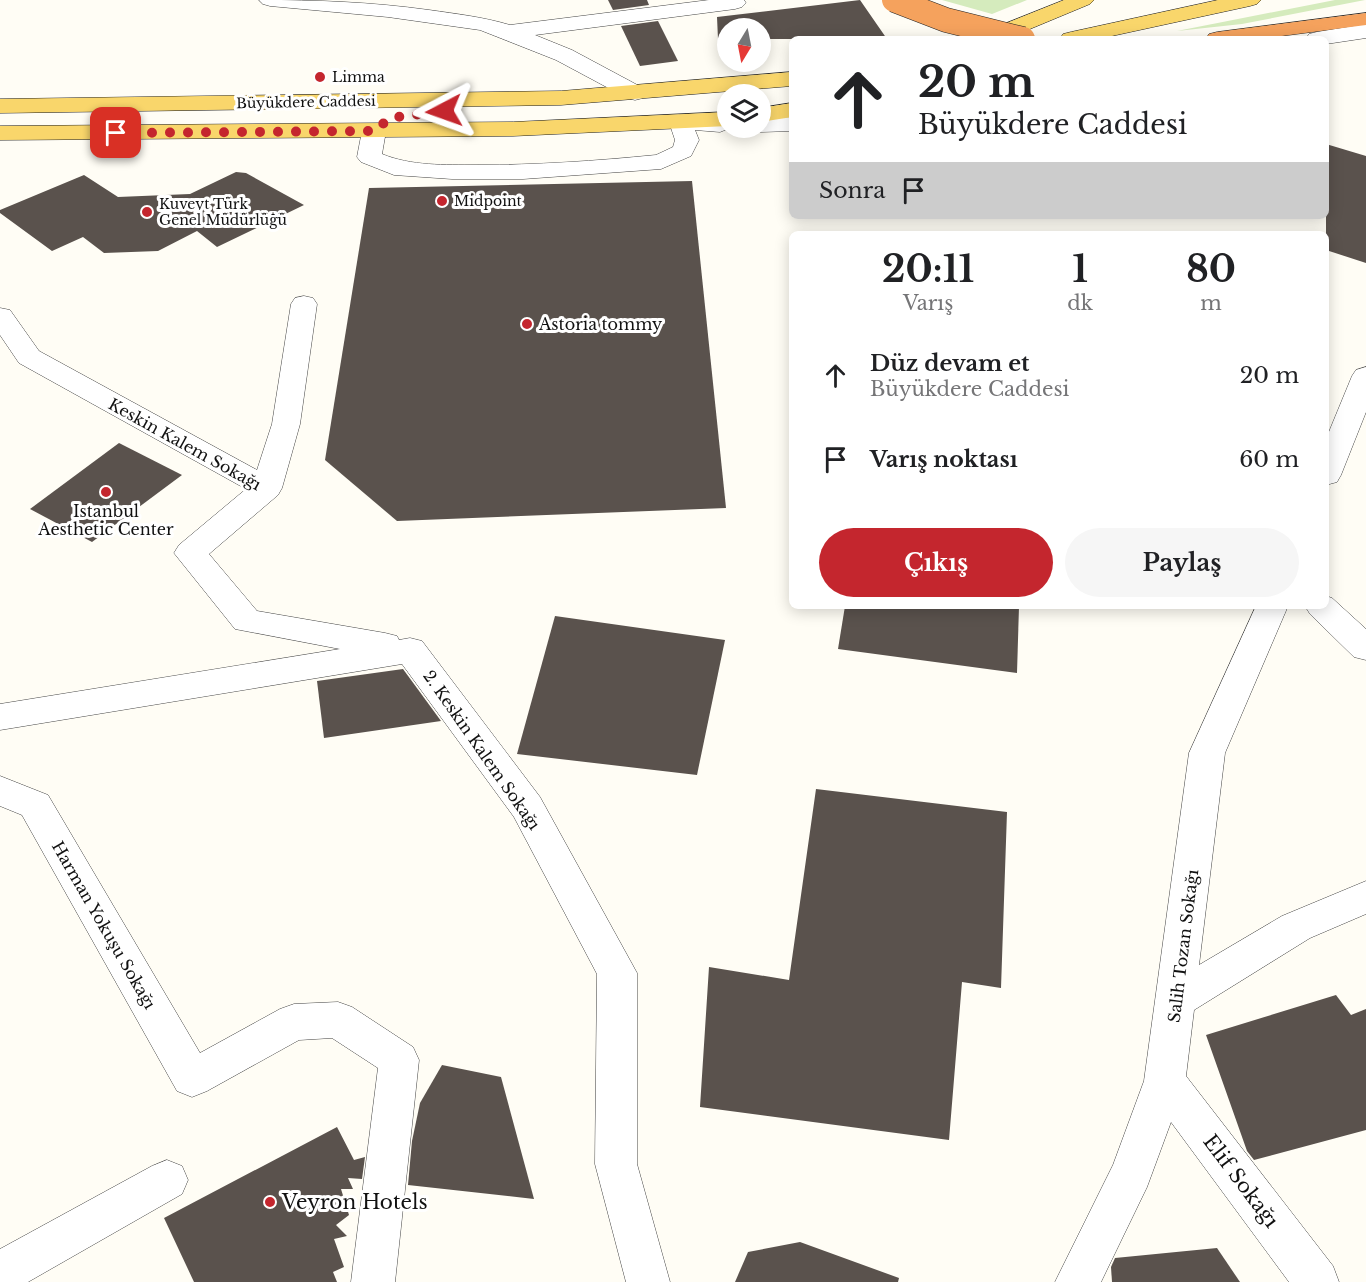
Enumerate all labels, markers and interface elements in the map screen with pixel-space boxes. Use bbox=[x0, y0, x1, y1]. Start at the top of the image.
north arrow bbox=[717, 18, 771, 72]
map controls bbox=[717, 18, 771, 138]
text: 20 m bbox=[918, 56, 1035, 108]
icon: ahead bbox=[819, 60, 897, 138]
place label: Limma bbox=[332, 68, 385, 86]
marker: Limma bbox=[313, 70, 327, 84]
position arrow bbox=[412, 79, 476, 143]
button: layers bbox=[717, 84, 771, 138]
street label: Büyükdere Caddesi bbox=[236, 92, 376, 112]
pin bbox=[90, 107, 141, 158]
text: Büyükdere Caddesi bbox=[918, 108, 1187, 141]
icon: arrive bbox=[99, 116, 132, 149]
icon: arrive bbox=[897, 174, 930, 207]
text: Sonra bbox=[819, 177, 885, 204]
place label: Midpoint bbox=[454, 192, 523, 210]
marker: Midpoint bbox=[435, 194, 449, 208]
place label: Kuveyt Türk Genel Müdürlüğü bbox=[159, 195, 288, 229]
marker: Kuveyt Türk Genel Müdürlüğü bbox=[140, 205, 154, 219]
text: 20:11 bbox=[882, 247, 974, 292]
text: 1 bbox=[1072, 247, 1088, 292]
text: 80 bbox=[1186, 247, 1236, 292]
text: Varış bbox=[903, 291, 953, 315]
text: dk bbox=[1067, 291, 1093, 315]
text: m bbox=[1200, 291, 1222, 315]
place label: Astoria tommy bbox=[538, 314, 663, 334]
marker: Astoria tommy bbox=[520, 317, 534, 331]
text: Düz devam et bbox=[870, 350, 1030, 377]
icon: ahead bbox=[819, 359, 852, 392]
text: 20 m bbox=[1240, 362, 1299, 389]
text: Büyükdere Caddesi bbox=[870, 377, 1069, 401]
street label: Keskin Kalem Sokağı bbox=[105, 394, 265, 495]
icon: arrive bbox=[819, 443, 852, 476]
text: Varış noktası bbox=[870, 446, 1018, 473]
text: 60 m bbox=[1239, 446, 1299, 473]
marker: Istanbul Aesthetic Center bbox=[99, 485, 113, 499]
place label: Istanbul Aesthetic Center bbox=[37, 501, 174, 539]
button: Çıkış bbox=[819, 528, 1053, 597]
button: Paylaş bbox=[1065, 528, 1299, 597]
street label: 2. Keskin Kalem Sokağı bbox=[419, 666, 545, 834]
street label: Harman Yokuşu Sokağı bbox=[48, 837, 161, 1013]
street label: Salih Tozan Sokağı bbox=[1164, 868, 1202, 1024]
street label: Elif Sokağı bbox=[1198, 1130, 1284, 1232]
place label: Veyron Hotels bbox=[281, 1190, 428, 1214]
marker: Veyron Hotels bbox=[263, 1195, 277, 1209]

